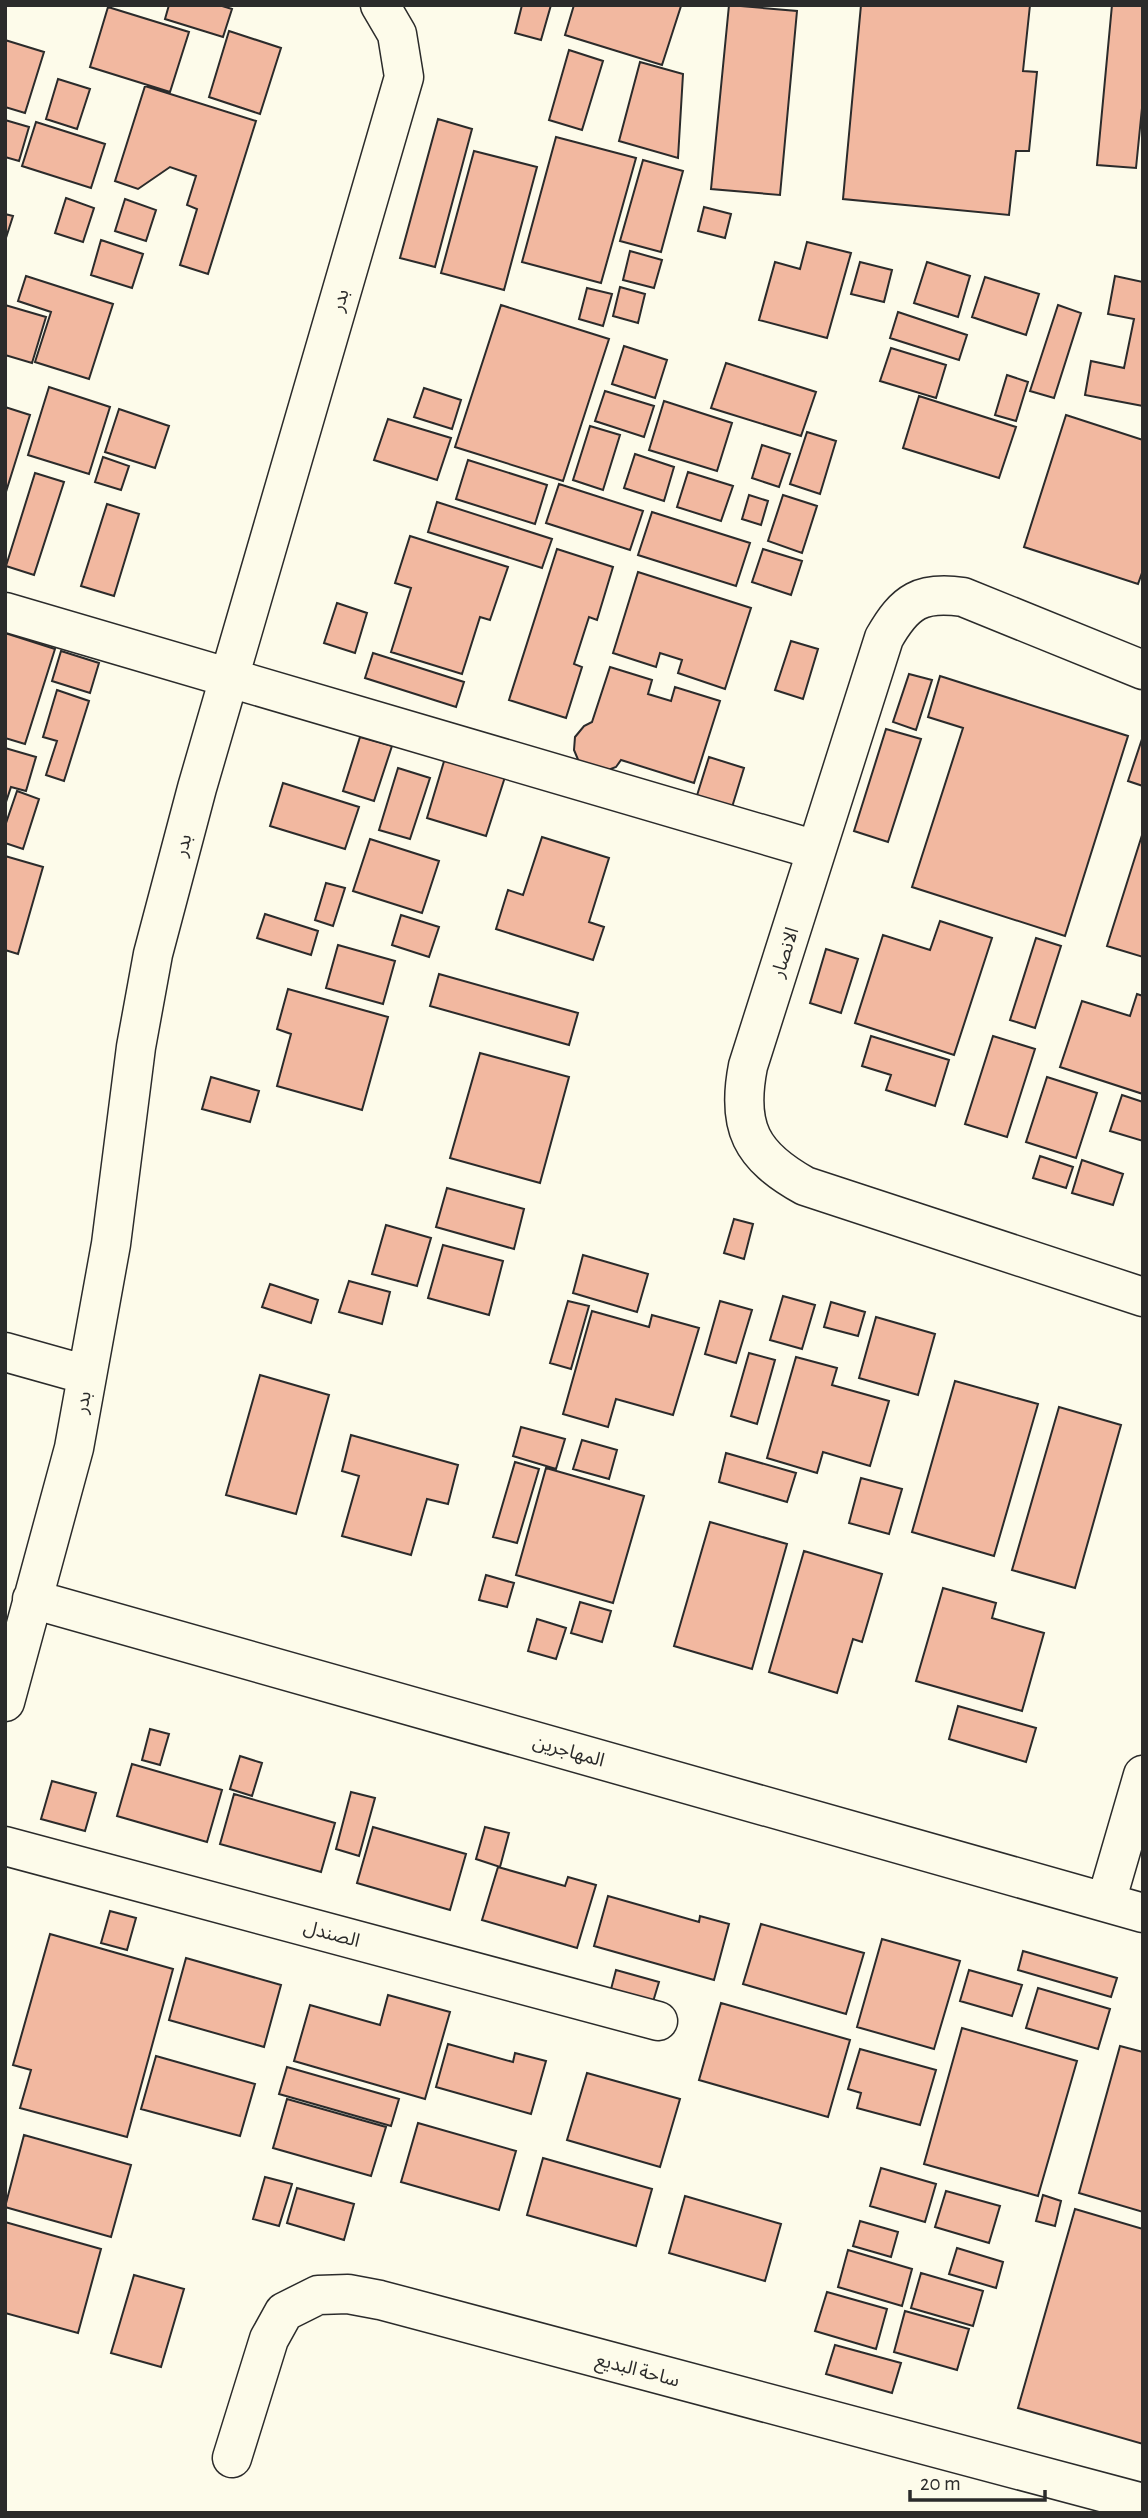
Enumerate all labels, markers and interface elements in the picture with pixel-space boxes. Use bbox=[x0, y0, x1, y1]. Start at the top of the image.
street label: بدر bbox=[328, 287, 354, 315]
street label: بدر bbox=[171, 832, 196, 860]
street label: الانصار bbox=[768, 925, 803, 981]
street label: بدر bbox=[72, 1390, 96, 1416]
street label: المهاجرين bbox=[530, 1732, 606, 1772]
street label: الصندل bbox=[301, 1918, 362, 1951]
street label: ساحة البديع bbox=[593, 2350, 682, 2395]
scale bar bbox=[910, 2458, 1045, 2502]
text: 20 m bbox=[920, 2473, 961, 2494]

